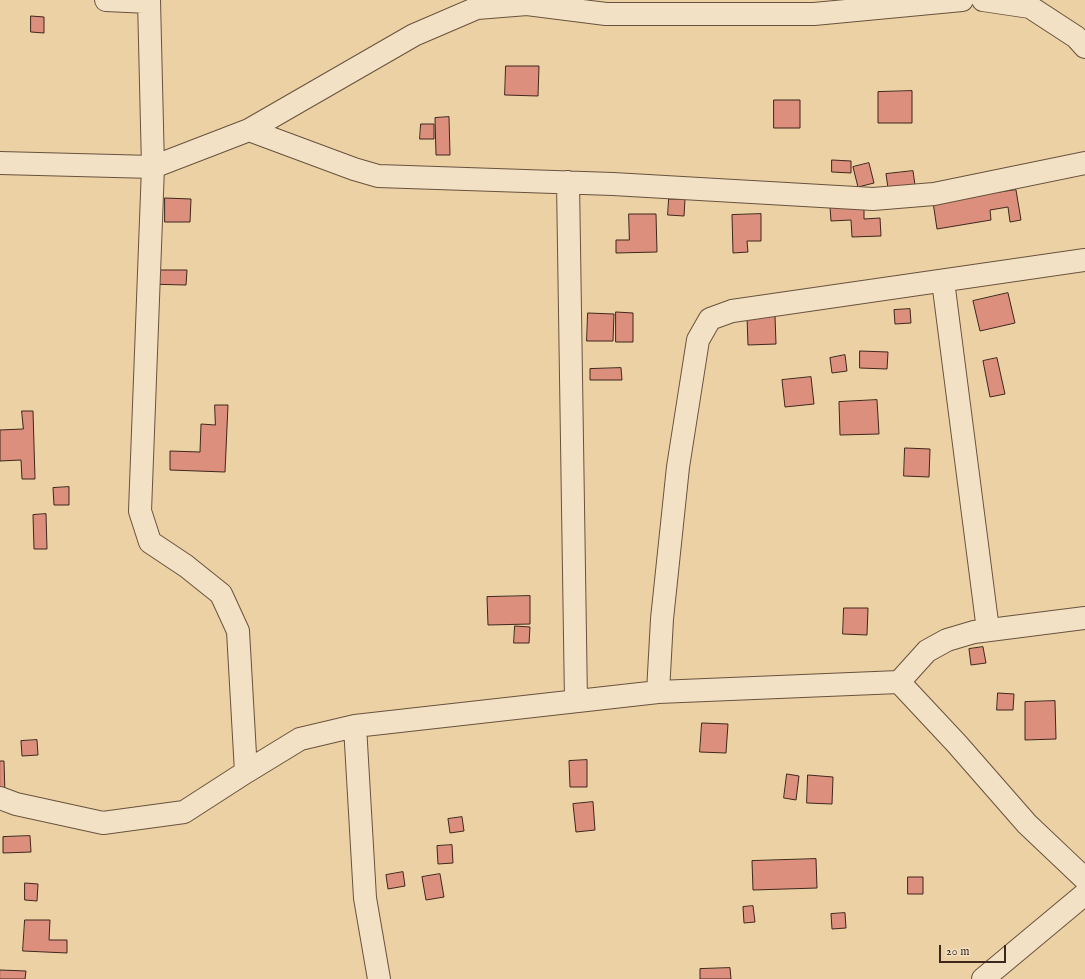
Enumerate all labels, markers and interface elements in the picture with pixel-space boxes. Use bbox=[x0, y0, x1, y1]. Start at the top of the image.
scale bar bbox=[941, 937, 1008, 963]
text: 20 m bbox=[946, 944, 969, 959]

